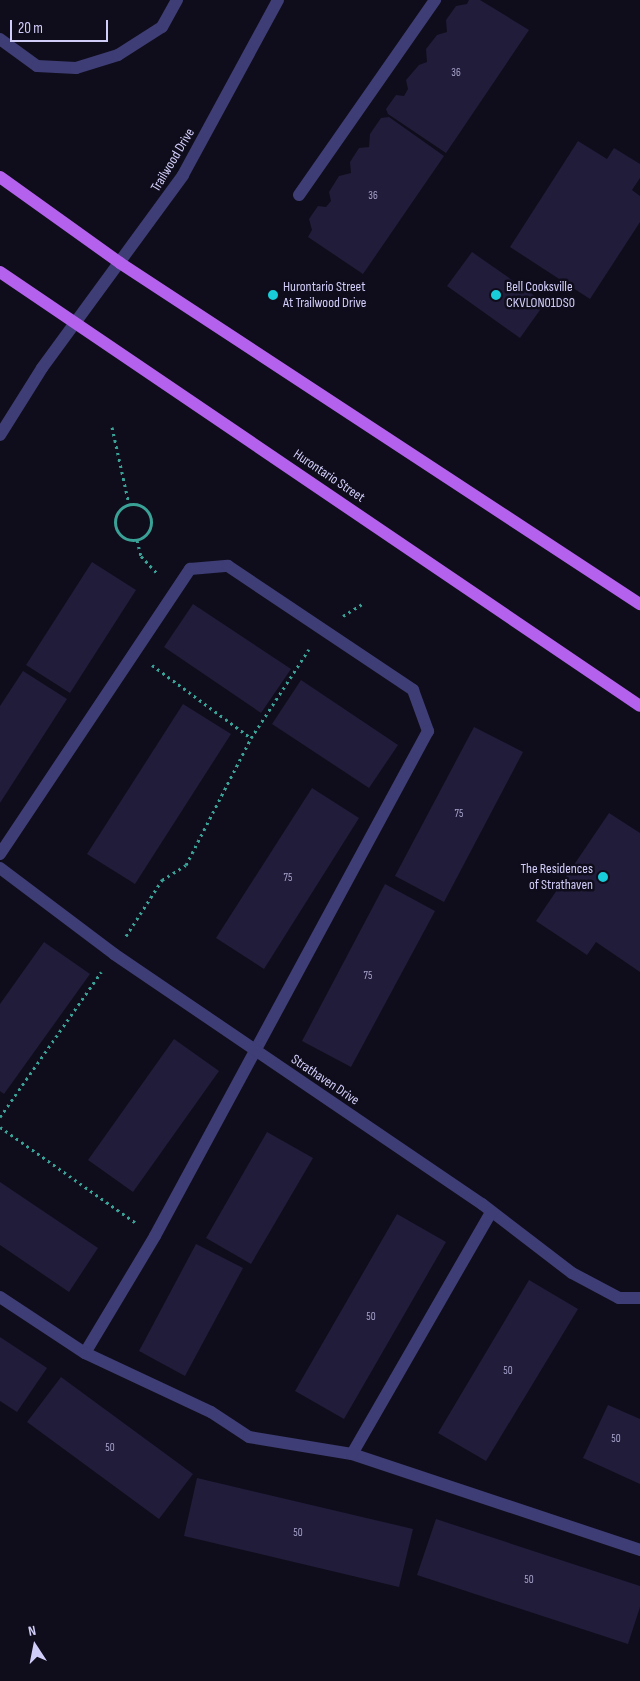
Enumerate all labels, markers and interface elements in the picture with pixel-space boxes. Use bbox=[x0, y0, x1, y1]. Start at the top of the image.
scale bar bbox=[12, 10, 110, 42]
text: 20 m bbox=[18, 19, 43, 38]
house number: 36 bbox=[451, 66, 461, 80]
street label: Trailwood Drive bbox=[148, 125, 198, 195]
house number: 36 bbox=[368, 189, 378, 203]
place label: Hurontario Street At Trailwood Drive bbox=[283, 279, 366, 312]
place label: Bell Cooksville CKVLON01DS0 bbox=[506, 279, 575, 312]
marker: Hurontario Street At Trailwood Drive bbox=[267, 289, 279, 301]
marker: Bell Cooksville CKVLON01DS0 bbox=[490, 289, 502, 301]
street label: Hurontario Street bbox=[290, 446, 368, 506]
house number: 75 bbox=[455, 807, 463, 821]
place label: The Residences of Strathaven bbox=[520, 861, 593, 894]
house number: 75 bbox=[284, 871, 292, 885]
marker: The Residences of Strathaven bbox=[597, 871, 609, 883]
house number: 75 bbox=[364, 969, 372, 983]
street label: Strathaven Drive bbox=[288, 1051, 362, 1109]
house number: 50 bbox=[366, 1310, 376, 1324]
house number: 50 bbox=[503, 1364, 513, 1378]
house number: 50 bbox=[611, 1432, 621, 1446]
house number: 50 bbox=[105, 1441, 115, 1455]
house number: 50 bbox=[293, 1526, 303, 1540]
house number: 50 bbox=[524, 1573, 534, 1587]
north arrow bbox=[10, 1621, 60, 1671]
text: N bbox=[27, 1622, 37, 1640]

